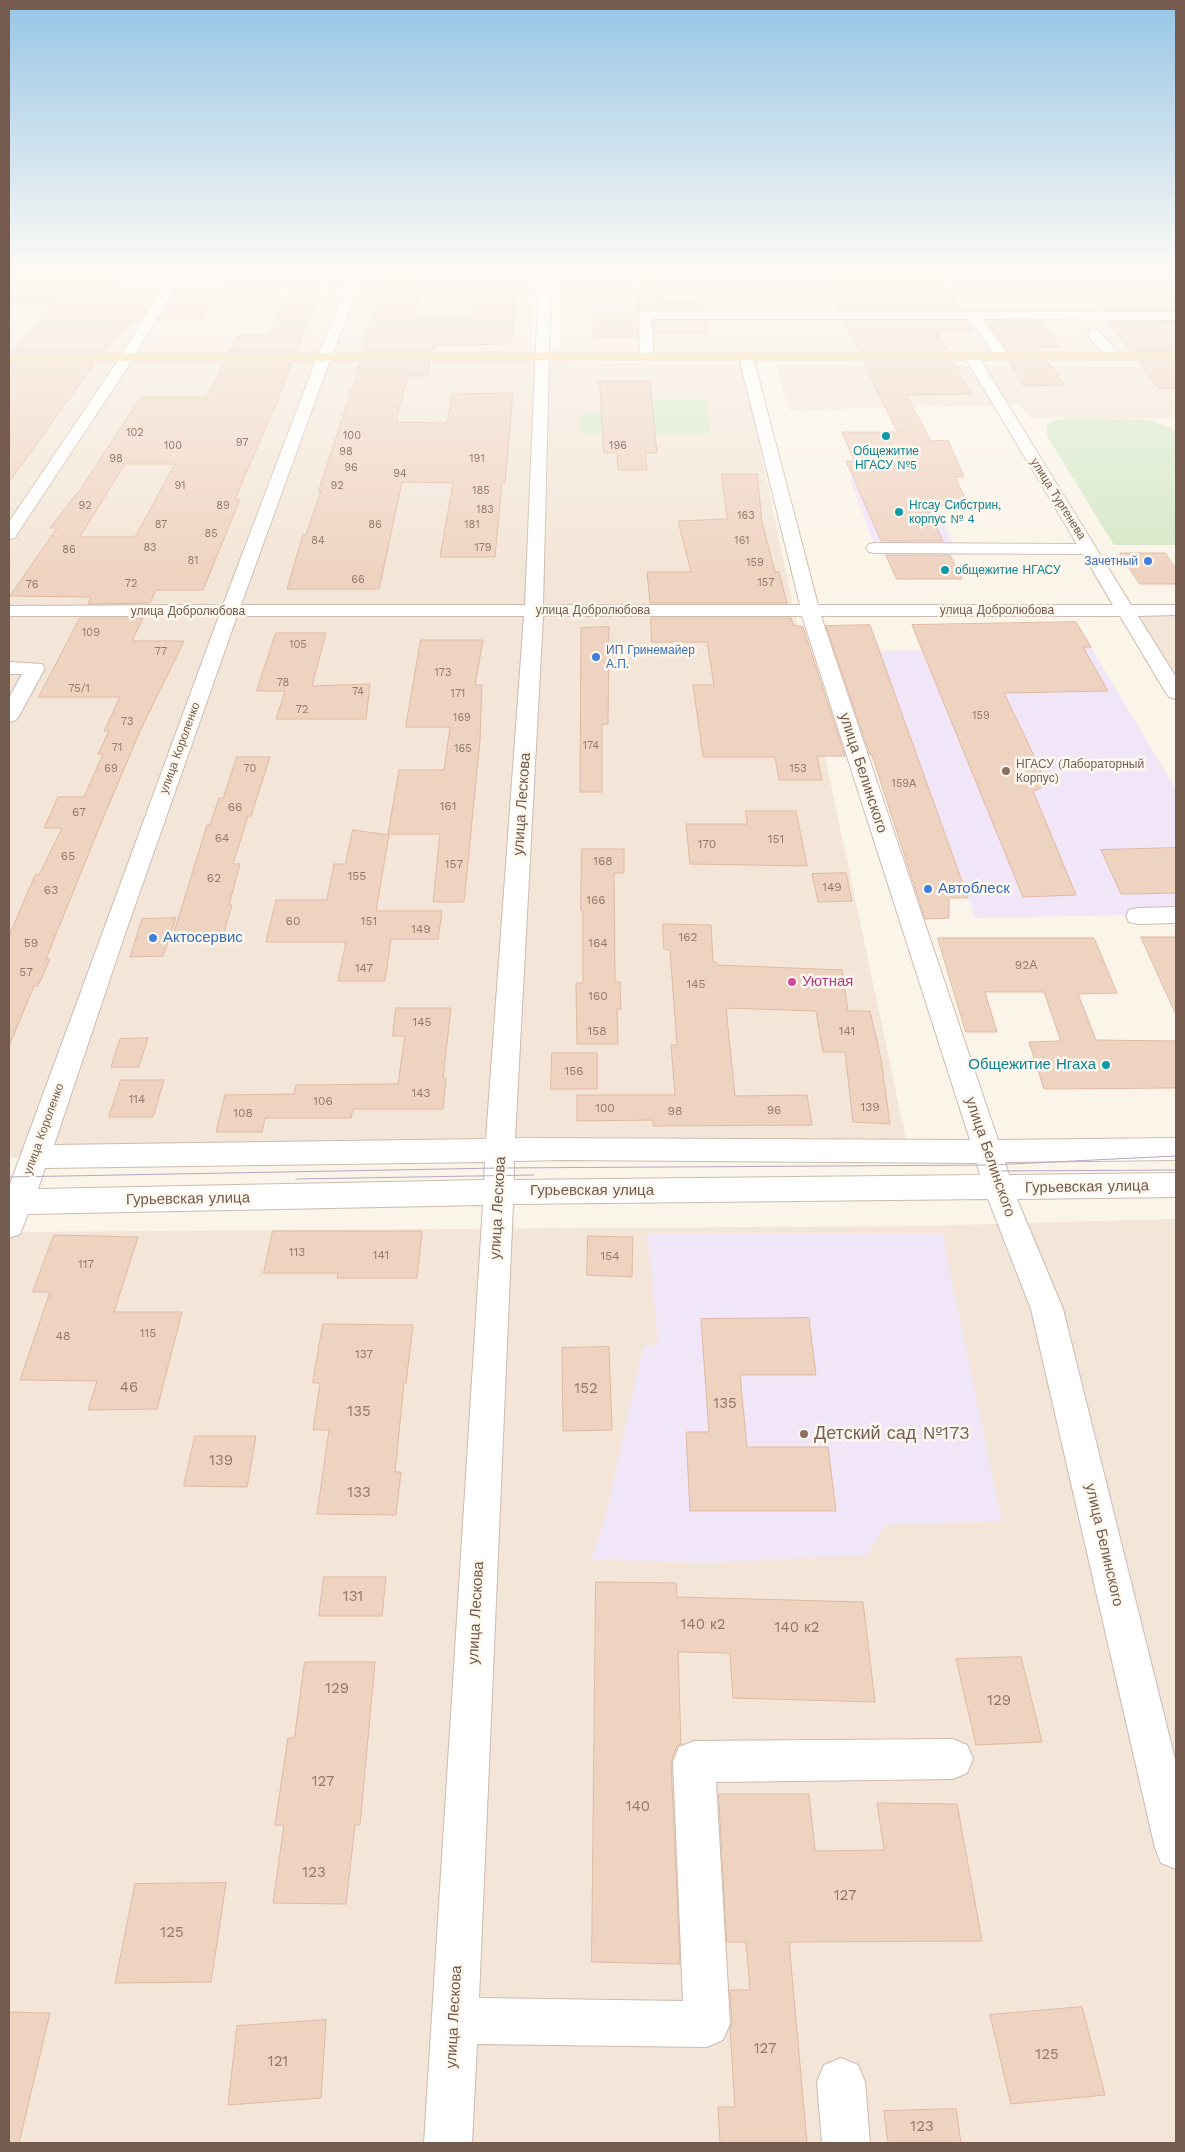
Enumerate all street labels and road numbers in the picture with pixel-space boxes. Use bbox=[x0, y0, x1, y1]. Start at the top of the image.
street label: улица Тургенева bbox=[1027, 456, 1089, 542]
street label: улица Добролюбова bbox=[536, 603, 650, 617]
street label: улица Добролюбова bbox=[940, 603, 1054, 617]
street label: улица Добролюбова bbox=[131, 604, 245, 618]
street label: улица Короленко bbox=[157, 700, 203, 796]
street label: улица Белинского bbox=[835, 711, 891, 835]
street label: улица Лескова bbox=[509, 752, 535, 856]
street label: улица Короленко bbox=[21, 1081, 67, 1177]
street label: улица Белинского bbox=[961, 1095, 1019, 1219]
street label: улица Лескова bbox=[486, 1156, 510, 1260]
street label: Гурьевская улица bbox=[1025, 1177, 1149, 1197]
street label: Гурьевская улица bbox=[530, 1182, 654, 1200]
street label: Гурьевская улица bbox=[126, 1189, 250, 1209]
street label: улица Белинского bbox=[1081, 1482, 1127, 1608]
street label: улица Лескова bbox=[464, 1561, 488, 1665]
street label: улица Лескова bbox=[442, 1965, 466, 2069]

